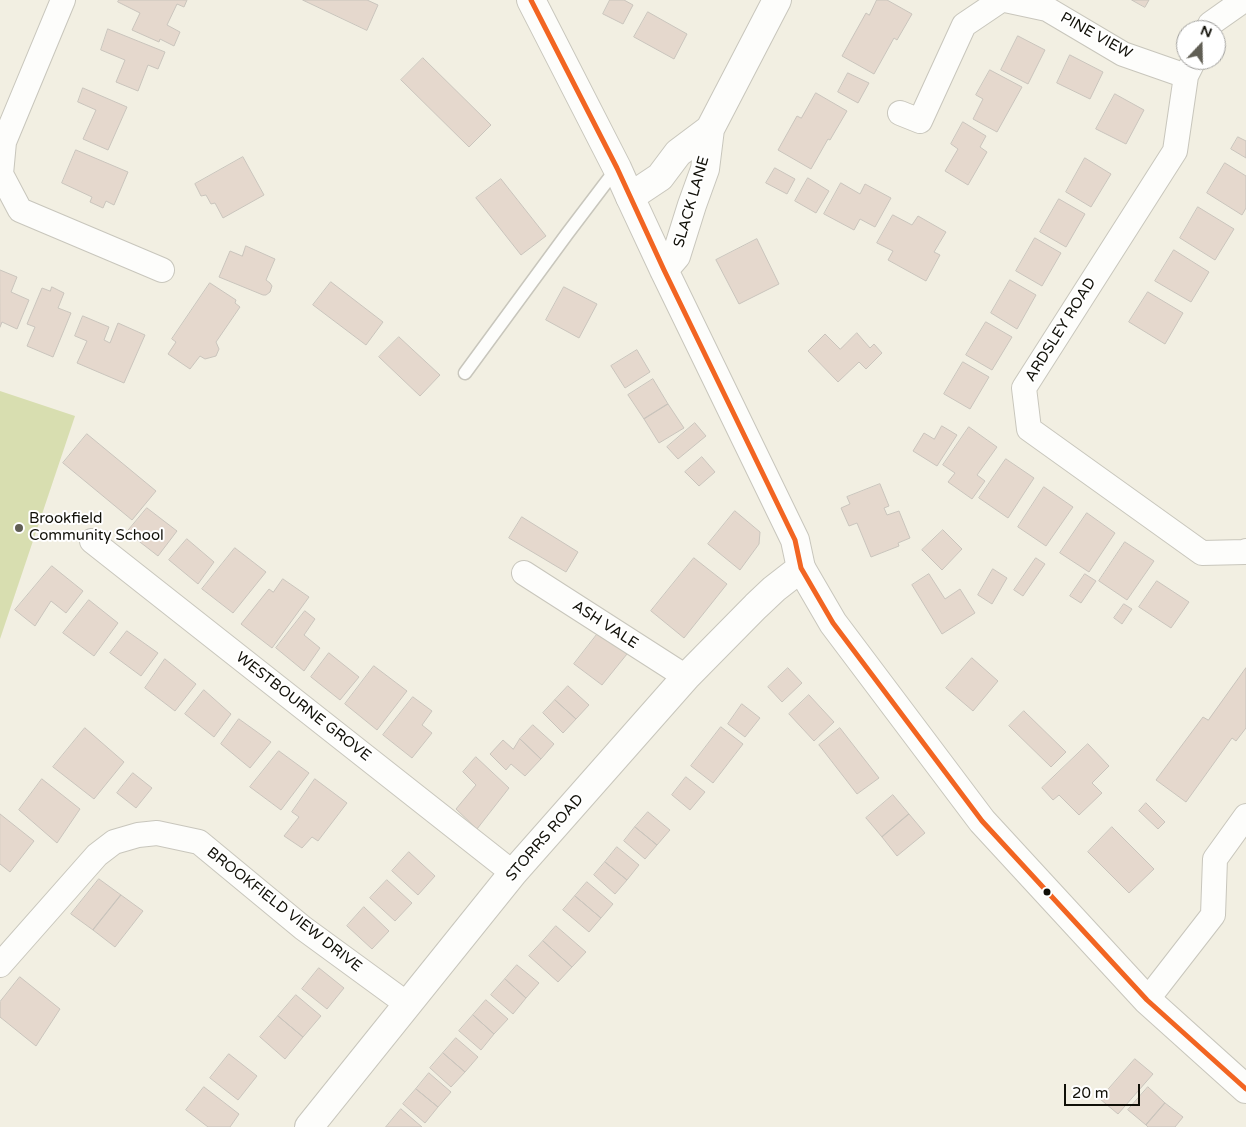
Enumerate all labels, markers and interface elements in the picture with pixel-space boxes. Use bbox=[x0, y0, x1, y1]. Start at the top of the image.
street label: PINE VIEW bbox=[1057, 9, 1135, 63]
north arrow bbox=[1176, 20, 1226, 70]
text: N bbox=[1198, 22, 1214, 41]
street label: SLACK LANE bbox=[670, 154, 714, 250]
street label: ARDSLEY ROAD bbox=[1022, 275, 1100, 385]
place label: Brookfield Community School bbox=[29, 510, 164, 545]
marker: Brookfield Community School bbox=[13, 522, 25, 534]
street label: ASH VALE bbox=[569, 597, 641, 653]
street label: WESTBOURNE GROVE bbox=[232, 649, 374, 765]
street label: STORRS ROAD bbox=[502, 791, 588, 885]
street label: BROOKFIELD VIEW DRIVE bbox=[203, 844, 365, 976]
unlabelled marker bbox=[1042, 887, 1052, 897]
scale bar bbox=[1066, 1074, 1142, 1106]
text: 20 m bbox=[1072, 1084, 1109, 1102]

